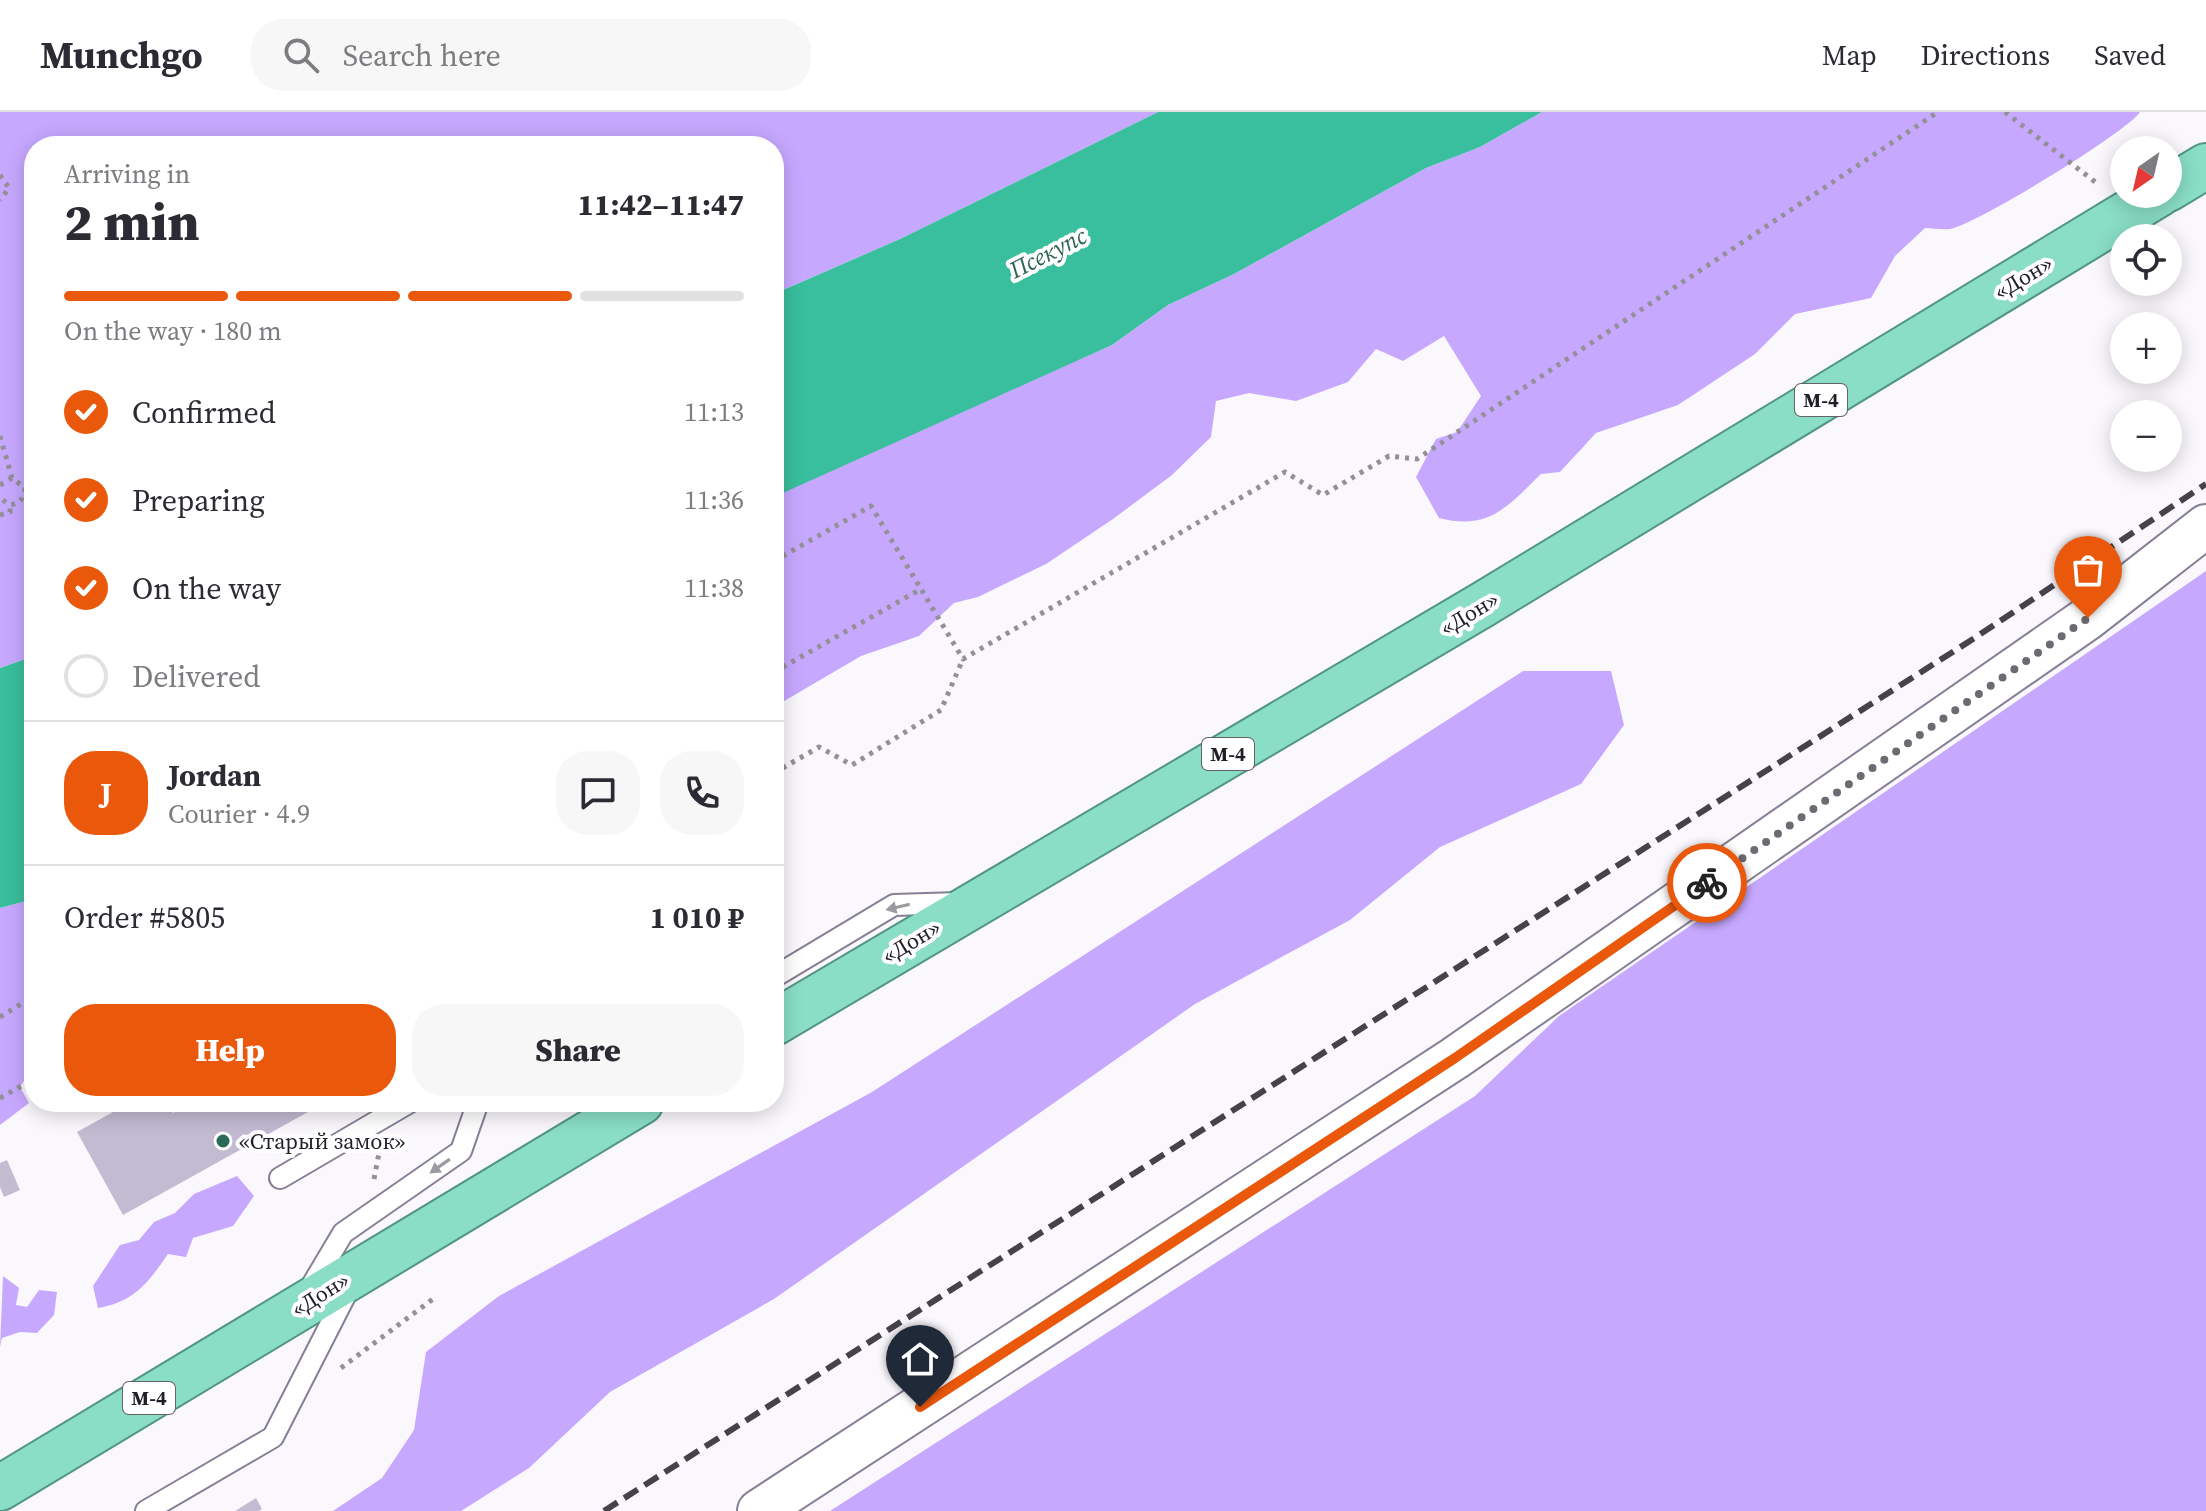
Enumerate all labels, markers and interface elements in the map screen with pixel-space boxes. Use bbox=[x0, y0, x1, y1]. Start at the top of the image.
search box bbox=[251, 19, 811, 91]
text: Munchgo bbox=[40, 29, 203, 81]
icon: search bbox=[279, 33, 323, 77]
text: Search here bbox=[343, 35, 501, 76]
text: Map bbox=[1822, 36, 1877, 74]
text: Directions bbox=[1921, 36, 2050, 74]
text: Saved bbox=[2094, 36, 2166, 74]
north arrow bbox=[2110, 136, 2182, 208]
map controls bbox=[2110, 136, 2182, 472]
text: Arriving in bbox=[64, 156, 190, 192]
text: 11:42–11:47 bbox=[577, 184, 744, 225]
text: 2 min bbox=[64, 186, 200, 257]
water label: Псекупс bbox=[1002, 219, 1092, 287]
button: locate bbox=[2110, 224, 2182, 296]
street label: «Дон» bbox=[1989, 248, 2058, 306]
button: + bbox=[2110, 312, 2182, 384]
text: On the way · 180 m bbox=[64, 313, 282, 349]
road number: М-4 bbox=[1795, 384, 1847, 416]
icon: check bbox=[64, 390, 108, 434]
text: Confirmed bbox=[132, 392, 276, 433]
text: 11:13 bbox=[684, 394, 744, 430]
button: − bbox=[2110, 400, 2182, 472]
icon: check bbox=[64, 478, 108, 522]
text: Preparing bbox=[132, 480, 265, 521]
text: 11:36 bbox=[684, 482, 744, 518]
pin bbox=[2054, 536, 2122, 618]
icon: bag bbox=[2066, 548, 2110, 592]
icon: check bbox=[64, 566, 108, 610]
text: On the way bbox=[132, 568, 281, 609]
text: 11:38 bbox=[684, 570, 744, 606]
street label: «Дон» bbox=[1435, 584, 1504, 642]
text: Delivered bbox=[132, 656, 260, 697]
road number: М-4 bbox=[1202, 738, 1254, 770]
button: chat bbox=[556, 751, 640, 835]
button: phone bbox=[660, 751, 744, 835]
text: Jordan bbox=[168, 755, 261, 796]
text: J bbox=[100, 773, 112, 814]
text: Courier · 4.9 bbox=[168, 796, 310, 832]
courier bbox=[1667, 843, 1747, 923]
icon: bike bbox=[1685, 861, 1729, 905]
text: Order #5805 bbox=[64, 897, 225, 938]
text: 1 010 ₽ bbox=[650, 897, 744, 938]
one-way arrow bbox=[885, 901, 910, 914]
street label: «Дон» bbox=[877, 912, 946, 970]
button: Help bbox=[64, 1004, 396, 1096]
button: Share bbox=[412, 1004, 744, 1096]
place label: «Старый замок» bbox=[239, 1126, 406, 1156]
marker: «Старый замок» bbox=[214, 1132, 232, 1150]
one-way arrow bbox=[429, 1158, 450, 1173]
street label: «Дон» bbox=[286, 1265, 355, 1323]
pin bbox=[886, 1325, 954, 1407]
icon: home bbox=[898, 1337, 942, 1381]
road number: М-4 bbox=[123, 1382, 175, 1414]

